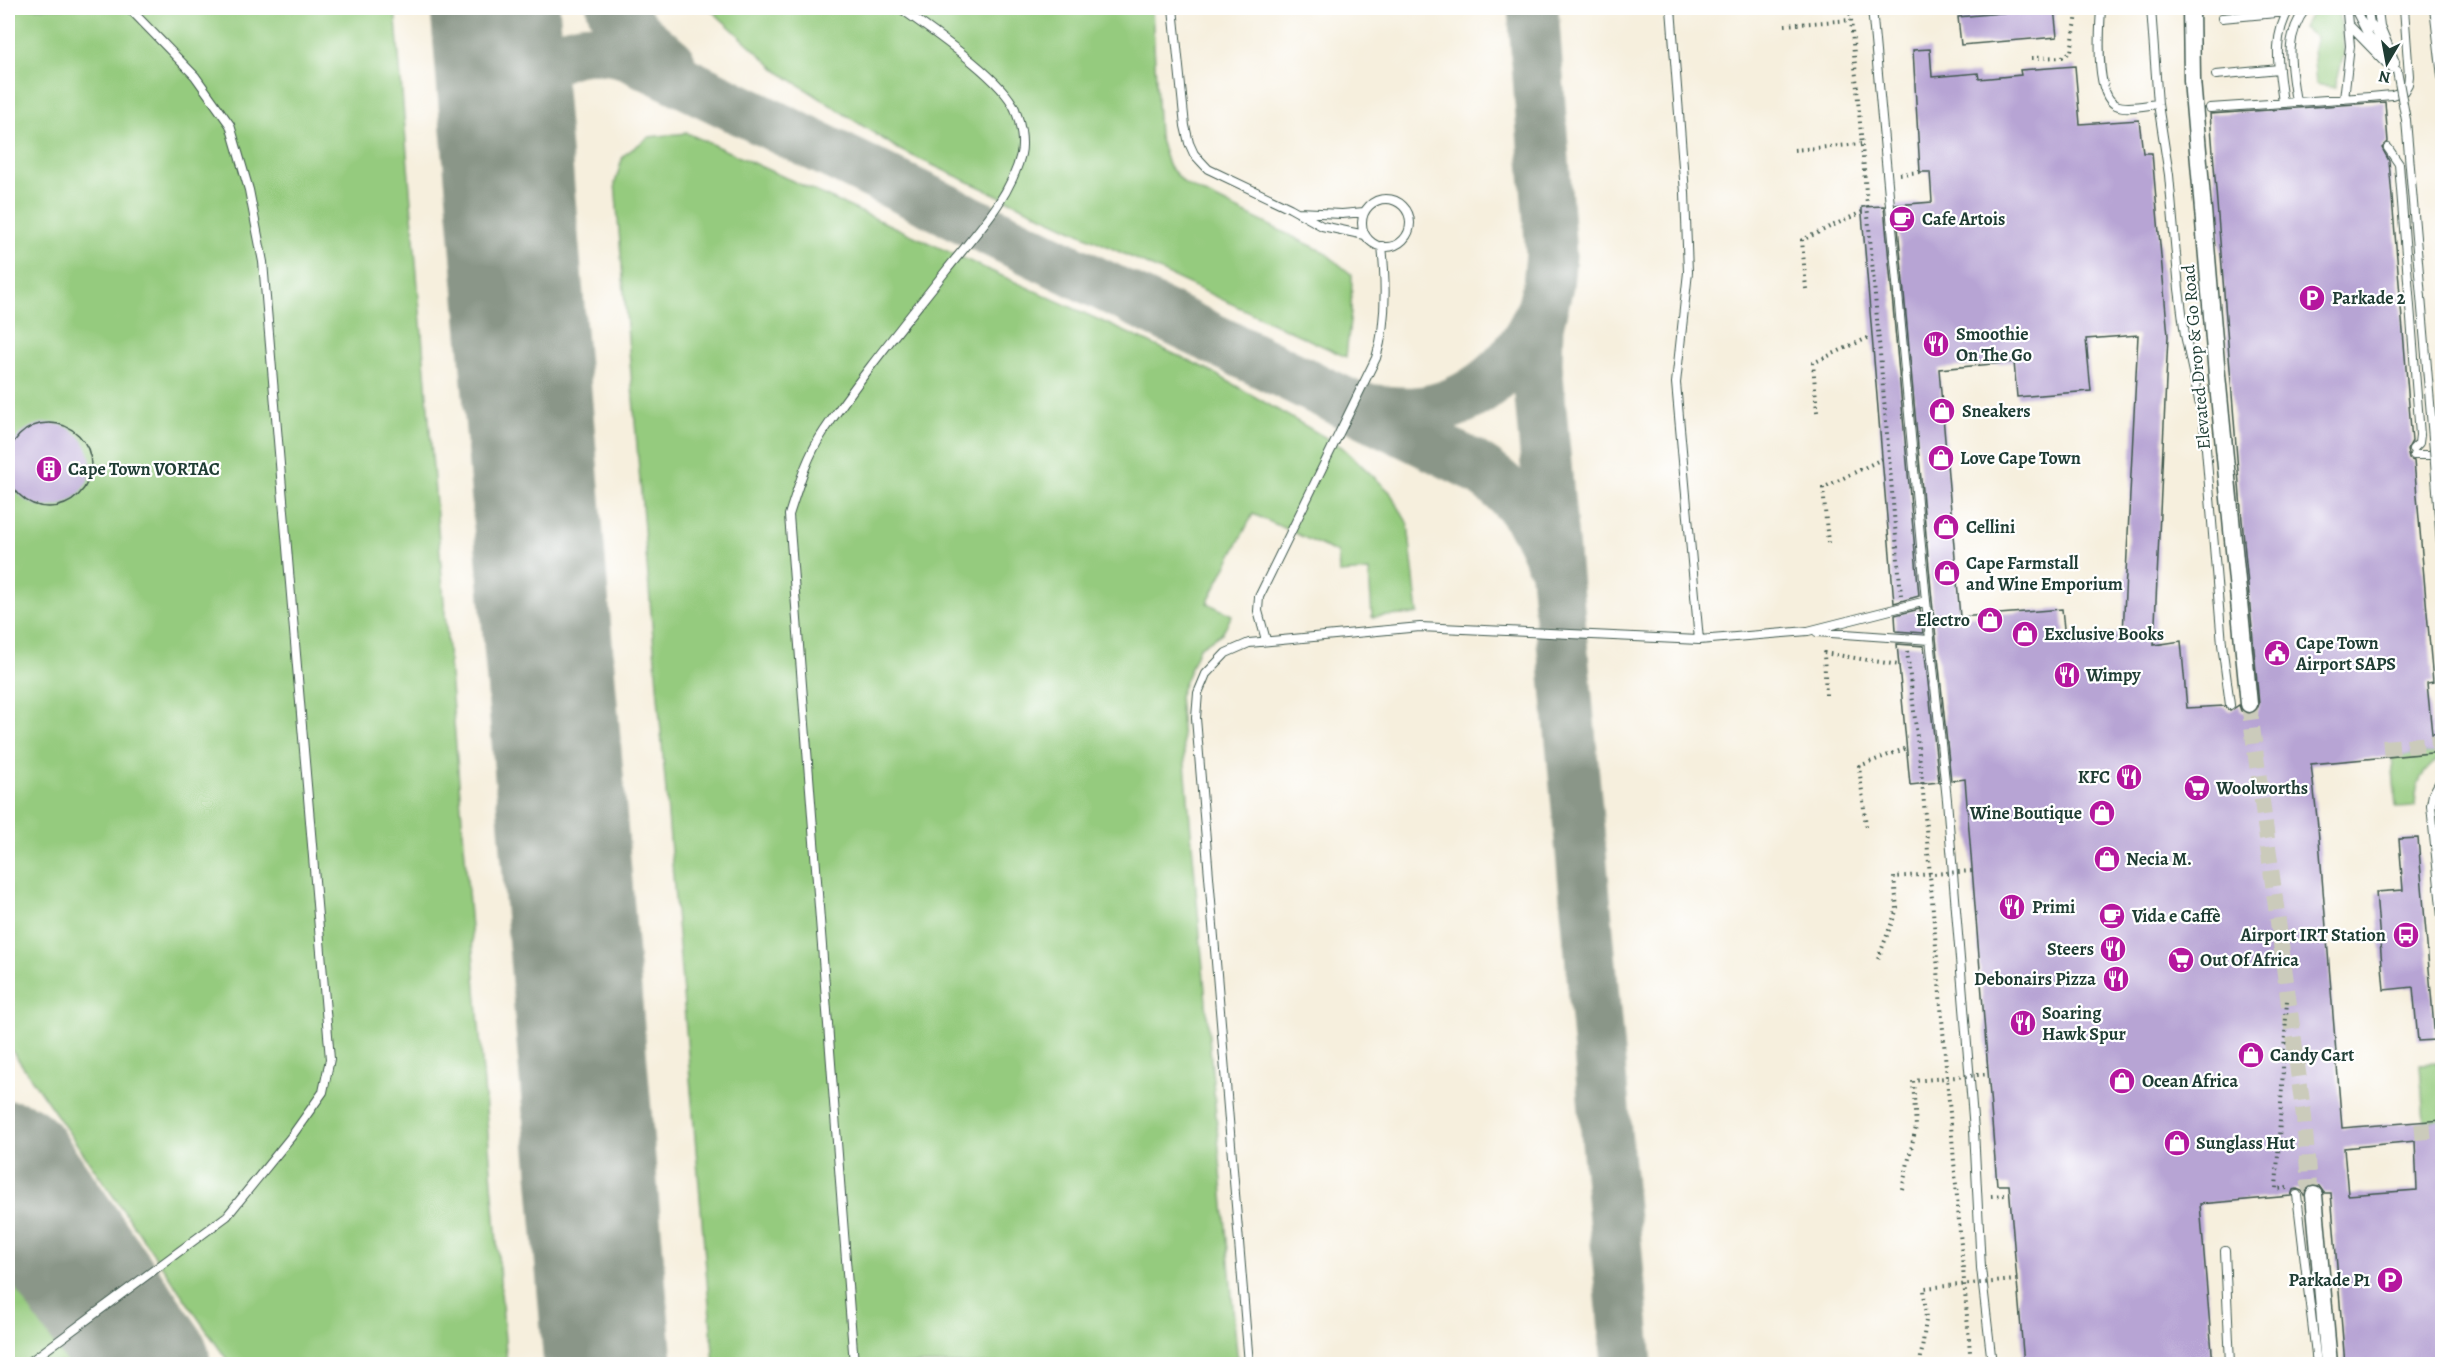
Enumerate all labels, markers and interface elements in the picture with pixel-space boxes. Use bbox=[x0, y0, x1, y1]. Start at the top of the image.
north arrow bbox=[2357, 33, 2417, 93]
text: N bbox=[2377, 65, 2392, 89]
cafe icon: Cafe Artois bbox=[1887, 204, 1917, 234]
place label: Cafe Artois bbox=[1922, 207, 2005, 231]
street label: Elevated Drop & Go Road bbox=[2176, 263, 2216, 451]
parking icon: Parkade 2 bbox=[2297, 283, 2327, 313]
place label: Parkade 2 bbox=[2332, 286, 2406, 310]
place label: Smoothie On The Go bbox=[1956, 322, 2032, 367]
restaurant icon: Smoothie On The Go bbox=[1921, 329, 1951, 359]
shop icon: Sneakers bbox=[1927, 396, 1957, 426]
place label: Sneakers bbox=[1962, 399, 2031, 423]
shop icon: Love Cape Town bbox=[1926, 443, 1956, 473]
place label: Love Cape Town bbox=[1960, 446, 2081, 470]
building icon: Cape Town VORTAC bbox=[34, 454, 64, 484]
place label: Cape Town VORTAC bbox=[68, 457, 220, 481]
shop icon: Cellini bbox=[1931, 512, 1961, 542]
place label: Cellini bbox=[1966, 515, 2015, 539]
place label: Cape Farmstall and Wine Emporium bbox=[1966, 551, 2123, 596]
shop icon: Cape Farmstall and Wine Emporium bbox=[1932, 558, 1962, 588]
shop icon: Electro bbox=[1975, 605, 2005, 635]
place label: Electro bbox=[1916, 608, 1970, 632]
shop icon: Exclusive Books bbox=[2010, 619, 2040, 649]
place label: Exclusive Books bbox=[2044, 622, 2164, 646]
place label: Cape Town Airport SAPS bbox=[2295, 631, 2396, 676]
public building icon: Cape Town Airport SAPS bbox=[2262, 638, 2292, 668]
restaurant icon: Wimpy bbox=[2052, 660, 2082, 690]
place label: Wimpy bbox=[2085, 663, 2141, 687]
restaurant icon: KFC bbox=[2114, 762, 2144, 792]
place label: KFC bbox=[2078, 765, 2110, 789]
supermarket icon: Woolworths bbox=[2182, 773, 2212, 803]
place label: Woolworths bbox=[2215, 776, 2308, 800]
shop icon: Wine Boutique bbox=[2087, 798, 2117, 828]
place label: Wine Boutique bbox=[1969, 801, 2082, 825]
shop icon: Necia M. bbox=[2092, 844, 2122, 874]
place label: Necia M. bbox=[2126, 847, 2192, 871]
restaurant icon: Primi bbox=[1997, 892, 2027, 922]
place label: Primi bbox=[2032, 895, 2075, 919]
cafe icon: Vida e Caffè bbox=[2097, 901, 2127, 931]
place label: Vida e Caffè bbox=[2131, 904, 2220, 928]
bus stop icon: Airport IRT Station bbox=[2391, 920, 2421, 950]
place label: Airport IRT Station bbox=[2240, 923, 2386, 947]
restaurant icon: Steers bbox=[2098, 934, 2128, 964]
place label: Steers bbox=[2047, 937, 2094, 961]
supermarket icon: Out Of Africa bbox=[2166, 945, 2196, 975]
place label: Out Of Africa bbox=[2200, 948, 2299, 972]
restaurant icon: Debonairs Pizza bbox=[2101, 964, 2131, 994]
place label: Debonairs Pizza bbox=[1974, 967, 2096, 991]
place label: Soaring Hawk Spur bbox=[2042, 1001, 2126, 1046]
restaurant icon: Soaring Hawk Spur bbox=[2008, 1008, 2038, 1038]
shop icon: Candy Cart bbox=[2236, 1040, 2266, 1070]
place label: Candy Cart bbox=[2270, 1043, 2354, 1067]
shop icon: Ocean Africa bbox=[2107, 1066, 2137, 1096]
place label: Ocean Africa bbox=[2142, 1069, 2238, 1093]
shop icon: Sunglass Hut bbox=[2162, 1128, 2192, 1158]
place label: Sunglass Hut bbox=[2196, 1131, 2295, 1155]
parking icon: Parkade P1 bbox=[2375, 1265, 2405, 1295]
place label: Parkade P1 bbox=[2288, 1268, 2371, 1292]

